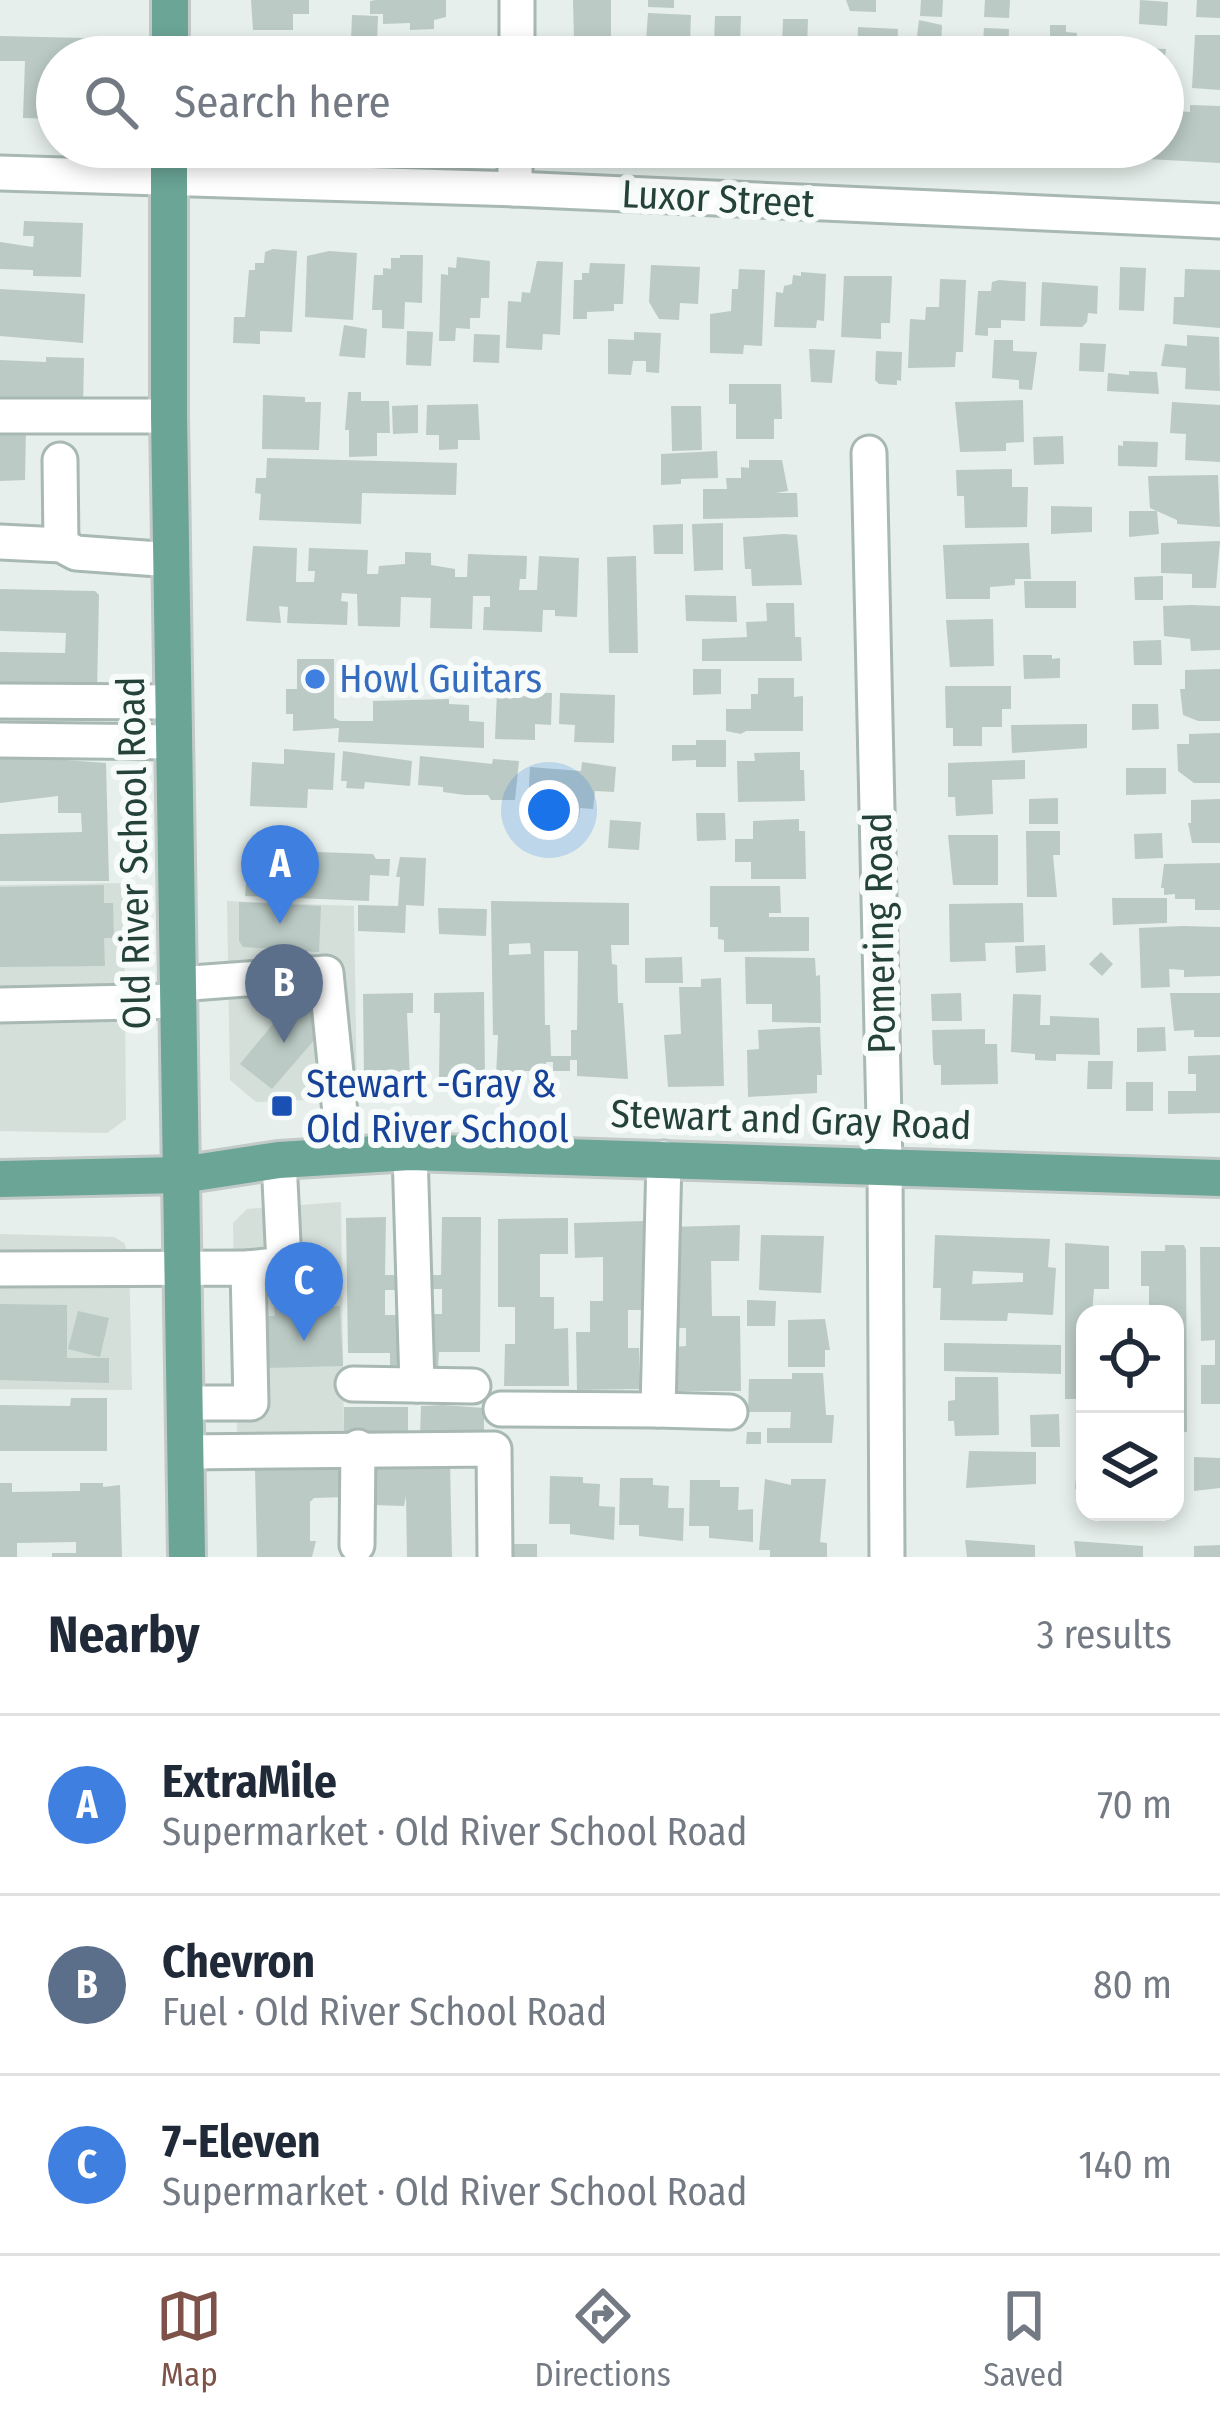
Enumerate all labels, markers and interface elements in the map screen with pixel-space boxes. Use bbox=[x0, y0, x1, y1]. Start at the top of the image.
search box bbox=[36, 36, 1184, 168]
icon: search bbox=[78, 69, 144, 135]
text: Search here bbox=[174, 75, 391, 129]
street label: Luxor Street bbox=[620, 171, 816, 227]
place label: Howl Guitars bbox=[339, 656, 542, 702]
marker: Howl Guitars bbox=[302, 666, 328, 692]
street label: Old River School Road bbox=[108, 676, 160, 1030]
your location bbox=[519, 780, 579, 840]
street label: Pomering Road bbox=[855, 812, 905, 1054]
pin: A bbox=[241, 825, 319, 924]
pin: B bbox=[245, 944, 323, 1043]
place label: Stewart -Gray & Old River School bbox=[306, 1061, 569, 1152]
street label: Stewart and Gray Road bbox=[610, 1091, 972, 1149]
marker: Stewart -Gray & Old River School bbox=[269, 1093, 295, 1119]
pin: C bbox=[265, 1242, 343, 1341]
map controls bbox=[1076, 1305, 1184, 1521]
button: locate bbox=[1076, 1305, 1184, 1413]
button: layers bbox=[1076, 1413, 1184, 1521]
text: Nearby bbox=[48, 1604, 200, 1666]
text: 3 results bbox=[1037, 1612, 1172, 1658]
text: ExtraMile bbox=[162, 1755, 337, 1809]
text: A bbox=[76, 1782, 98, 1828]
text: 70 m bbox=[1097, 1782, 1172, 1828]
text: Supermarket · Old River School Road bbox=[162, 1809, 747, 1855]
text: Chevron bbox=[162, 1935, 315, 1989]
text: B bbox=[76, 1962, 98, 2008]
text: 80 m bbox=[1093, 1962, 1172, 2008]
text: Fuel · Old River School Road bbox=[162, 1989, 607, 2035]
text: 7-Eleven bbox=[162, 2115, 321, 2169]
text: C bbox=[77, 2142, 97, 2188]
text: 140 m bbox=[1078, 2142, 1172, 2188]
text: Supermarket · Old River School Road bbox=[162, 2169, 747, 2215]
tab: Map bbox=[156, 2283, 222, 2395]
tab: Directions bbox=[534, 2283, 671, 2395]
tab: Saved bbox=[983, 2283, 1064, 2395]

